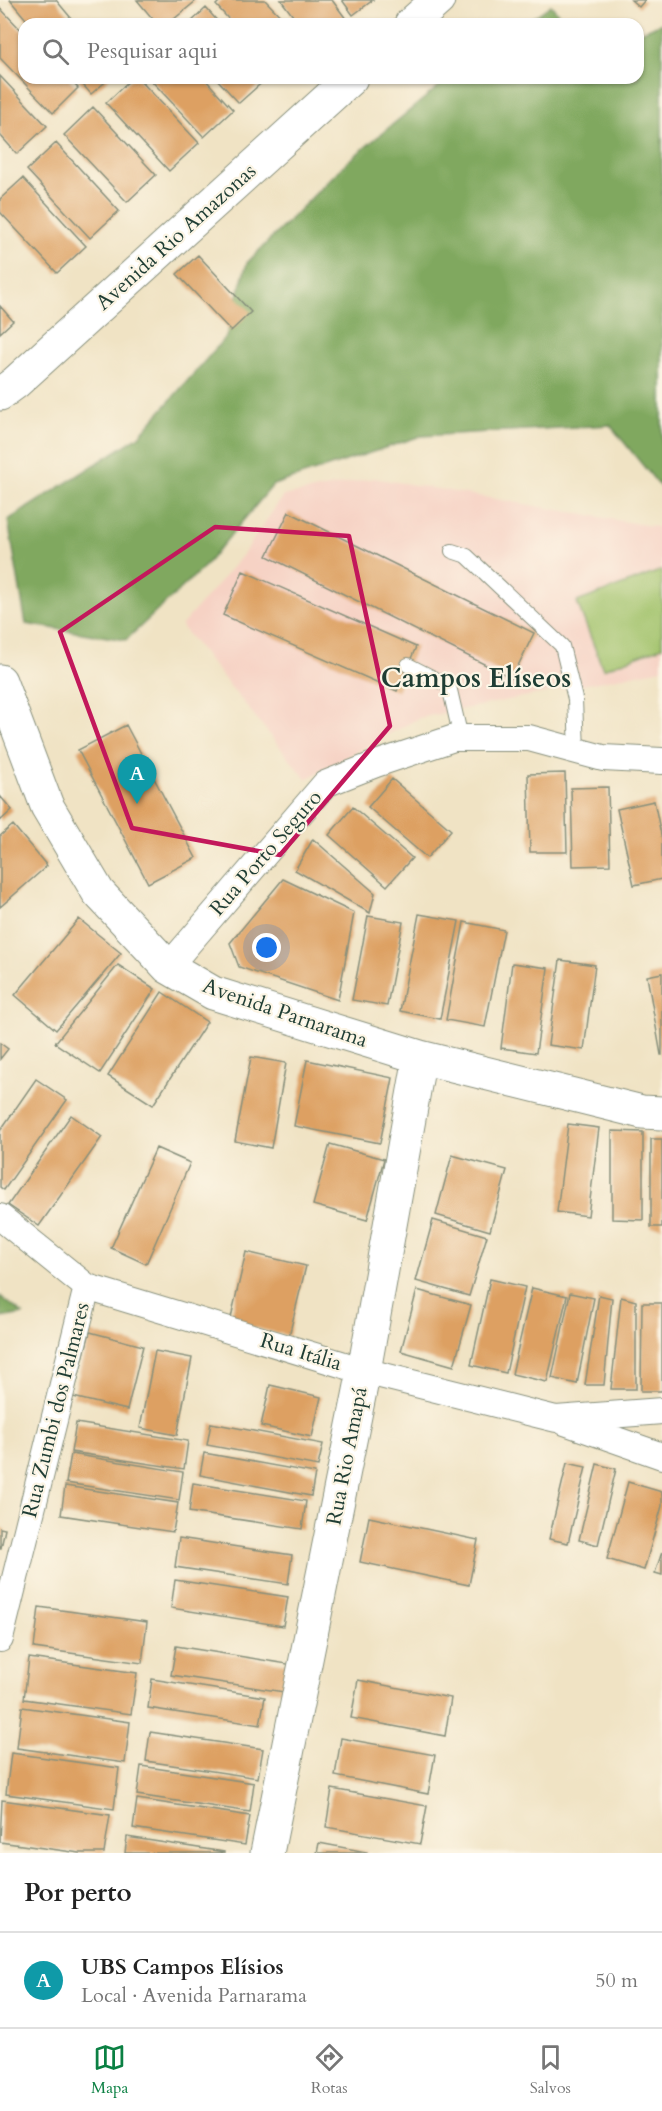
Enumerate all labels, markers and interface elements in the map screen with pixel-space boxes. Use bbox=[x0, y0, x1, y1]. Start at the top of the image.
search box bbox=[18, 18, 644, 84]
icon: search bbox=[39, 35, 72, 68]
text: Pesquisar aqui bbox=[87, 36, 218, 66]
street label: Avenida Rio Amazonas bbox=[89, 157, 263, 317]
district label: Campos Elíseos bbox=[381, 660, 571, 697]
pin: A bbox=[118, 754, 156, 804]
street label: Rua Porto Seguro bbox=[203, 784, 329, 922]
your location bbox=[252, 933, 281, 962]
street label: Avenida Parnarama bbox=[199, 971, 371, 1055]
street label: Rua Zumbi dos Palmares bbox=[15, 1299, 97, 1521]
street label: Rua Itália bbox=[257, 1326, 345, 1378]
street label: Rua Rio Amapá bbox=[319, 1384, 375, 1528]
text: Por perto bbox=[24, 1875, 132, 1910]
text: UBS Campos Elísios bbox=[81, 1952, 284, 1982]
text: A bbox=[36, 1967, 51, 1994]
text: 50 m bbox=[595, 1967, 638, 1994]
text: Local · Avenida Parnarama bbox=[81, 1982, 307, 2009]
tab: Mapa bbox=[91, 2041, 128, 2099]
tab: Rotas bbox=[311, 2041, 348, 2099]
tab: Salvos bbox=[530, 2041, 571, 2099]

